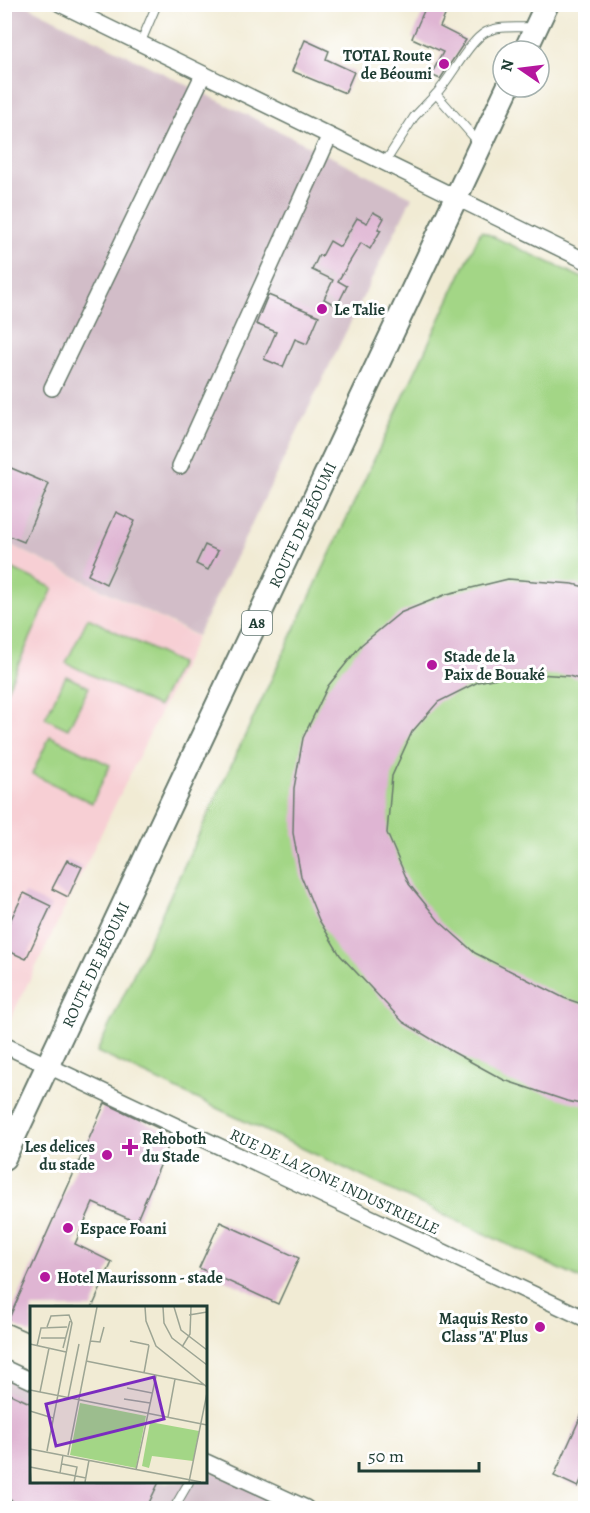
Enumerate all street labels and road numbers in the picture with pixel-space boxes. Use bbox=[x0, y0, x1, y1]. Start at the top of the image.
street label: ROUTE DE BÉOUMI bbox=[264, 458, 342, 592]
road number: A8 bbox=[242, 611, 272, 635]
street label: ROUTE DE BÉOUMI bbox=[57, 898, 135, 1031]
street label: RUE DE LA ZONE INDUSTRIELLE bbox=[226, 1124, 443, 1240]

